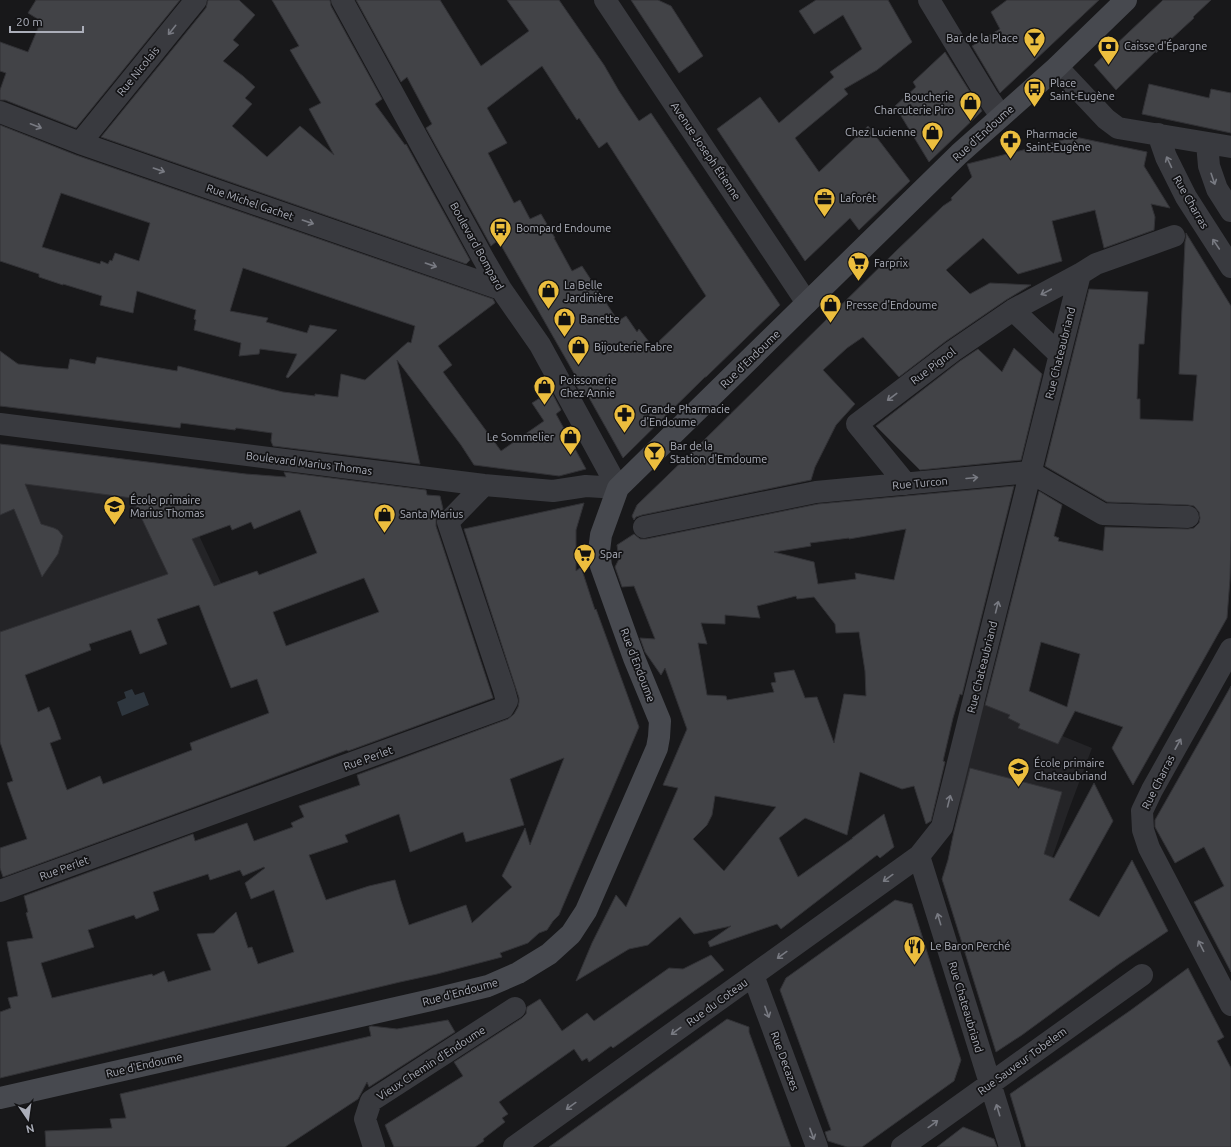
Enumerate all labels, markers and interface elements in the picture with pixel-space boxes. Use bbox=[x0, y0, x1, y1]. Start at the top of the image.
scale bar bbox=[10, 8, 83, 34]
text: 20 m bbox=[16, 15, 43, 28]
one-way arrow bbox=[167, 25, 176, 36]
bar icon: Bar de la Place bbox=[1021, 25, 1047, 58]
place label: Bar de la Place bbox=[946, 32, 1018, 44]
bank icon: Caisse d'Épargne bbox=[1096, 33, 1122, 66]
place label: Caisse d'Épargne bbox=[1124, 39, 1207, 52]
street label: Rue Nicolais bbox=[115, 44, 162, 98]
bus stop icon: Place Saint-Eugène bbox=[1022, 76, 1048, 109]
place label: Place Saint-Eugène bbox=[1050, 77, 1115, 102]
shop icon: Boucherie Charcuterie Piro bbox=[957, 90, 983, 123]
place label: Boucherie Charcuterie Piro bbox=[874, 91, 954, 116]
street label: Avenue Joseph Étienne bbox=[669, 99, 744, 202]
street label: Rue d'Endoume bbox=[950, 102, 1016, 164]
shop icon: Chez Lucienne bbox=[919, 119, 945, 152]
one-way arrow bbox=[30, 123, 42, 131]
place label: Chez Lucienne bbox=[845, 126, 916, 138]
pharmacy icon: Pharmacie Saint-Eugène bbox=[998, 127, 1024, 160]
place label: Pharmacie Saint-Eugène bbox=[1026, 128, 1091, 153]
one-way arrow bbox=[1165, 156, 1172, 168]
one-way arrow bbox=[152, 167, 165, 174]
one-way arrow bbox=[1210, 172, 1218, 184]
street label: Rue Charras bbox=[1171, 173, 1211, 231]
street label: Rue Michel Gachet bbox=[205, 181, 296, 223]
office icon: Laforêt bbox=[812, 185, 838, 218]
place label: Laforêt bbox=[840, 192, 877, 204]
street label: Boulevard Bompard bbox=[448, 200, 506, 292]
bus stop icon: Bompard Endoume bbox=[488, 215, 514, 248]
one-way arrow bbox=[301, 219, 314, 226]
place label: Bompard Endoume bbox=[516, 222, 611, 234]
one-way arrow bbox=[1211, 238, 1220, 249]
supermarket icon: Farprix bbox=[845, 250, 871, 283]
place label: Farprix bbox=[874, 257, 908, 269]
one-way arrow bbox=[424, 261, 436, 269]
shop icon: La Belle Jardinière bbox=[536, 278, 562, 311]
place label: La Belle Jardinière bbox=[564, 279, 614, 304]
one-way arrow bbox=[1040, 289, 1052, 297]
shop icon: Presse d'Endoume bbox=[817, 292, 843, 325]
place label: Presse d'Endoume bbox=[846, 299, 937, 311]
shop icon: Banette bbox=[551, 306, 577, 339]
street label: Rue Chateaubriand bbox=[1043, 306, 1077, 400]
place label: Banette bbox=[580, 313, 620, 325]
street label: Rue d'Endoume bbox=[718, 328, 782, 390]
shop icon: Bijouterie Fabre bbox=[565, 334, 591, 367]
place label: Bijouterie Fabre bbox=[594, 341, 673, 353]
street label: Rue Pignol bbox=[908, 345, 958, 387]
shop icon: Poissonerie Chez Annie bbox=[532, 373, 558, 406]
place label: Poissonerie Chez Annie bbox=[560, 374, 617, 399]
one-way arrow bbox=[887, 393, 898, 401]
pharmacy icon: Grande Pharmacie d'Endoume bbox=[611, 402, 637, 435]
place label: Grande Pharmacie d'Endoume bbox=[640, 403, 730, 428]
shop icon: Le Sommelier bbox=[557, 424, 583, 457]
place label: Le Sommelier bbox=[487, 431, 555, 443]
bar icon: Bar de la Station d'Emdoume bbox=[642, 439, 668, 472]
place label: Bar de la Station d'Emdoume bbox=[670, 440, 767, 465]
street label: Boulevard Marius Thomas bbox=[245, 449, 373, 477]
one-way arrow bbox=[965, 474, 978, 481]
street label: Rue Turcon bbox=[892, 475, 948, 491]
school or university icon: École primaire Marius Thomas bbox=[101, 493, 127, 526]
place label: École primaire Marius Thomas bbox=[130, 493, 205, 519]
shop icon: Santa Marius bbox=[371, 501, 397, 534]
place label: Santa Marius bbox=[400, 508, 464, 520]
supermarket icon: Spar bbox=[572, 541, 598, 574]
place label: Spar bbox=[600, 548, 623, 560]
one-way arrow bbox=[994, 600, 1001, 613]
street label: Rue Chateaubriand bbox=[965, 620, 999, 714]
street label: Rue d'Endoume bbox=[618, 626, 658, 704]
one-way arrow bbox=[1174, 738, 1182, 750]
street label: Rue Perlet bbox=[342, 743, 395, 772]
street label: Rue Charras bbox=[1139, 753, 1177, 811]
school or university icon: École primaire Chateaubriand bbox=[1006, 756, 1032, 789]
place label: École primaire Chateaubriand bbox=[1034, 756, 1107, 782]
one-way arrow bbox=[945, 794, 953, 807]
street label: Rue Perlet bbox=[38, 853, 91, 882]
one-way arrow bbox=[882, 874, 893, 882]
one-way arrow bbox=[935, 912, 942, 925]
restaurant icon: Le Baron Perché bbox=[901, 933, 927, 966]
place label: Le Baron Perché bbox=[930, 940, 1010, 952]
one-way arrow bbox=[1196, 940, 1204, 952]
one-way arrow bbox=[777, 951, 788, 959]
street label: Rue Chateaubriand bbox=[946, 960, 986, 1054]
street label: Rue d'Endoume bbox=[421, 976, 499, 1008]
street label: Rue du Coteau bbox=[684, 976, 750, 1028]
one-way arrow bbox=[764, 1006, 772, 1018]
street label: Vieux Chemin d'Endoume bbox=[375, 1023, 487, 1103]
street label: Rue Sauveur Tobelem bbox=[975, 1025, 1069, 1097]
one-way arrow bbox=[671, 1027, 682, 1035]
street label: Rue Decazes bbox=[769, 1030, 801, 1092]
street label: Rue d'Endoume bbox=[105, 1050, 183, 1080]
north arrow bbox=[8, 1099, 48, 1139]
one-way arrow bbox=[565, 1102, 576, 1110]
one-way arrow bbox=[994, 1103, 1001, 1116]
one-way arrow bbox=[928, 1120, 939, 1128]
text: N bbox=[25, 1122, 36, 1136]
one-way arrow bbox=[809, 1127, 817, 1139]

